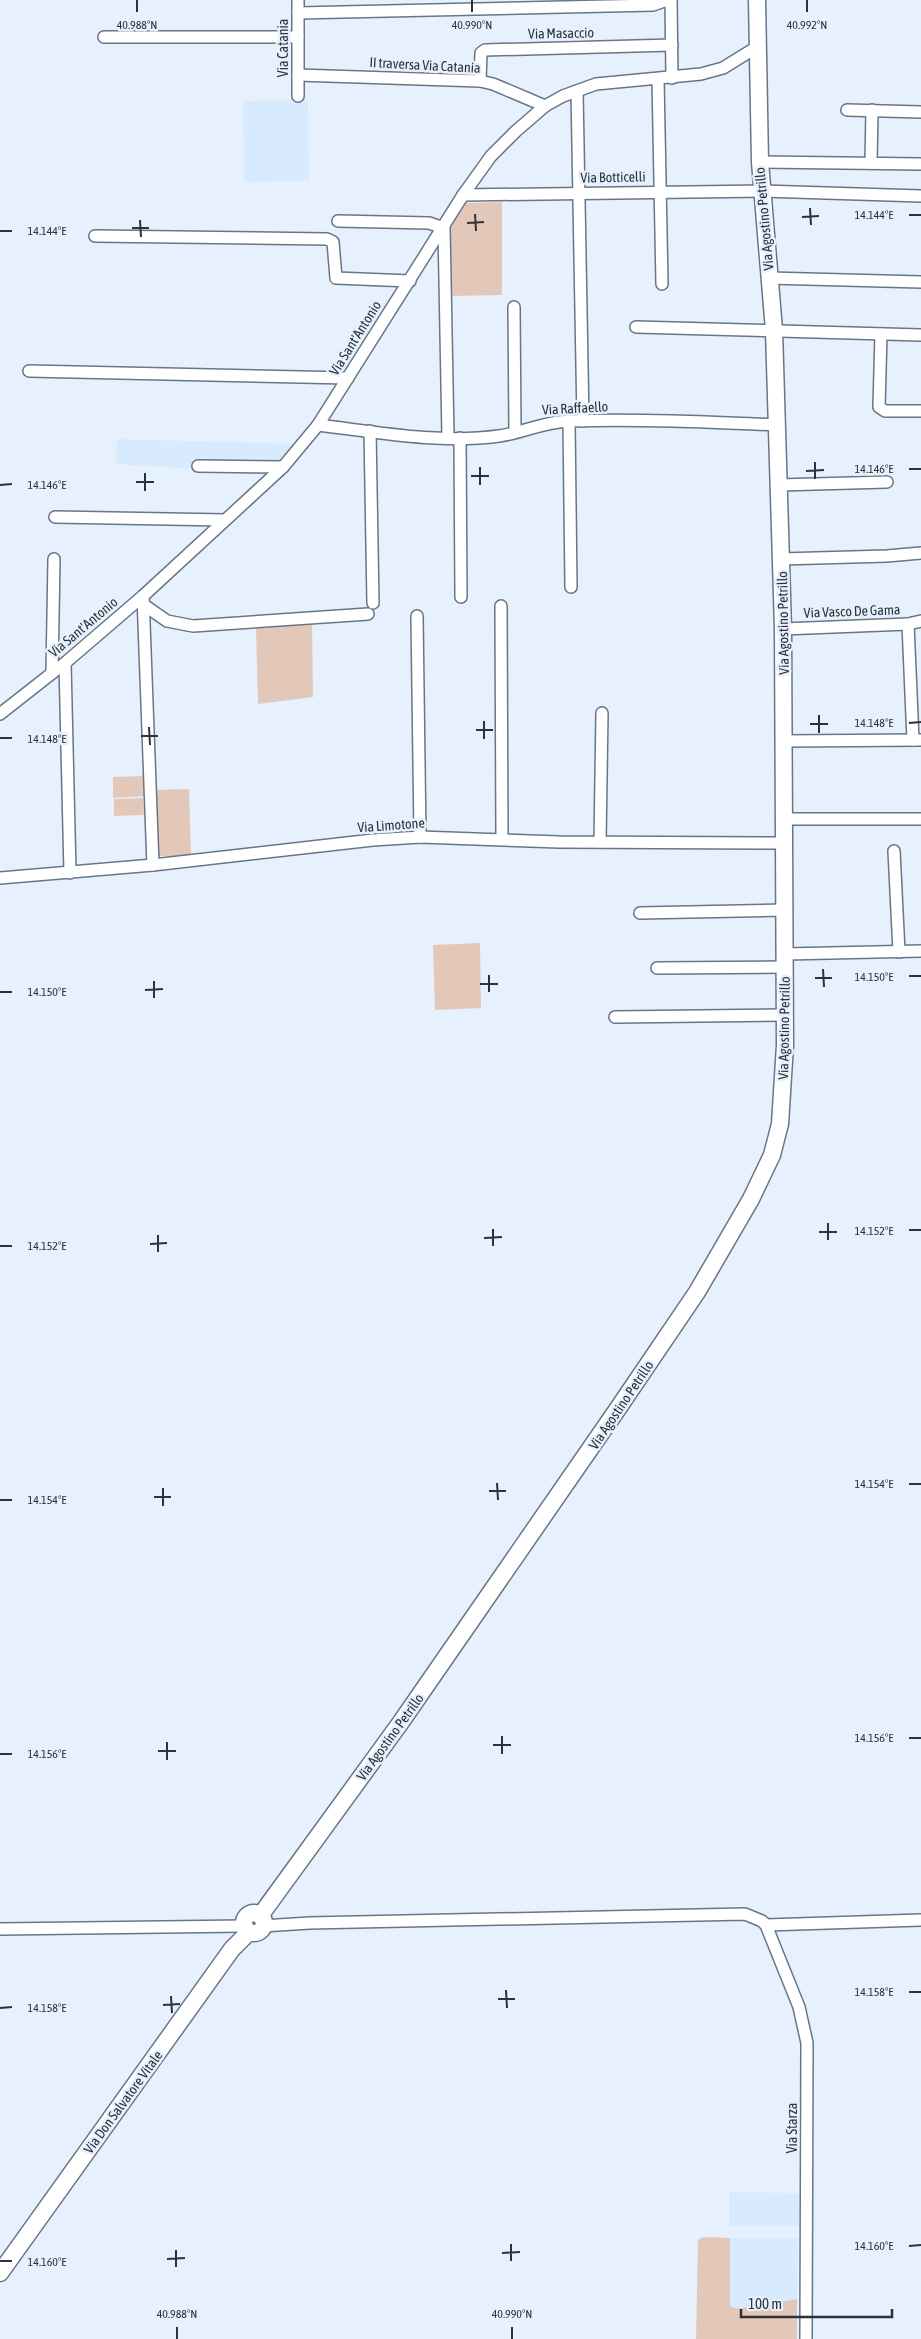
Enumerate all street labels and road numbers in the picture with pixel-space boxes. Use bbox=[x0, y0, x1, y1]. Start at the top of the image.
street label: Via Catania bbox=[275, 19, 291, 77]
street label: Via Masaccio bbox=[528, 24, 594, 42]
street label: II traversa Via Catania bbox=[369, 54, 481, 76]
street label: Via Agostino Petrillo bbox=[752, 167, 776, 271]
street label: Via Botticelli bbox=[580, 168, 646, 186]
street label: Via Sant'Antonio bbox=[326, 298, 384, 378]
street label: Via Raffaello bbox=[541, 398, 609, 418]
street label: Via Agostino Petrillo bbox=[774, 571, 792, 675]
street label: Via Sant'Antonio bbox=[45, 594, 121, 660]
street label: Via Vasco De Gama bbox=[803, 601, 901, 621]
street label: Via Limotone bbox=[357, 815, 425, 835]
street label: Via Agostino Petrillo bbox=[775, 976, 793, 1080]
street label: Via Agostino Petrillo bbox=[585, 1358, 657, 1452]
street label: Via Agostino Petrillo bbox=[353, 1690, 427, 1784]
street label: Via Don Salvatore Vitale bbox=[80, 2047, 166, 2157]
street label: Via Starza bbox=[784, 2103, 800, 2153]

